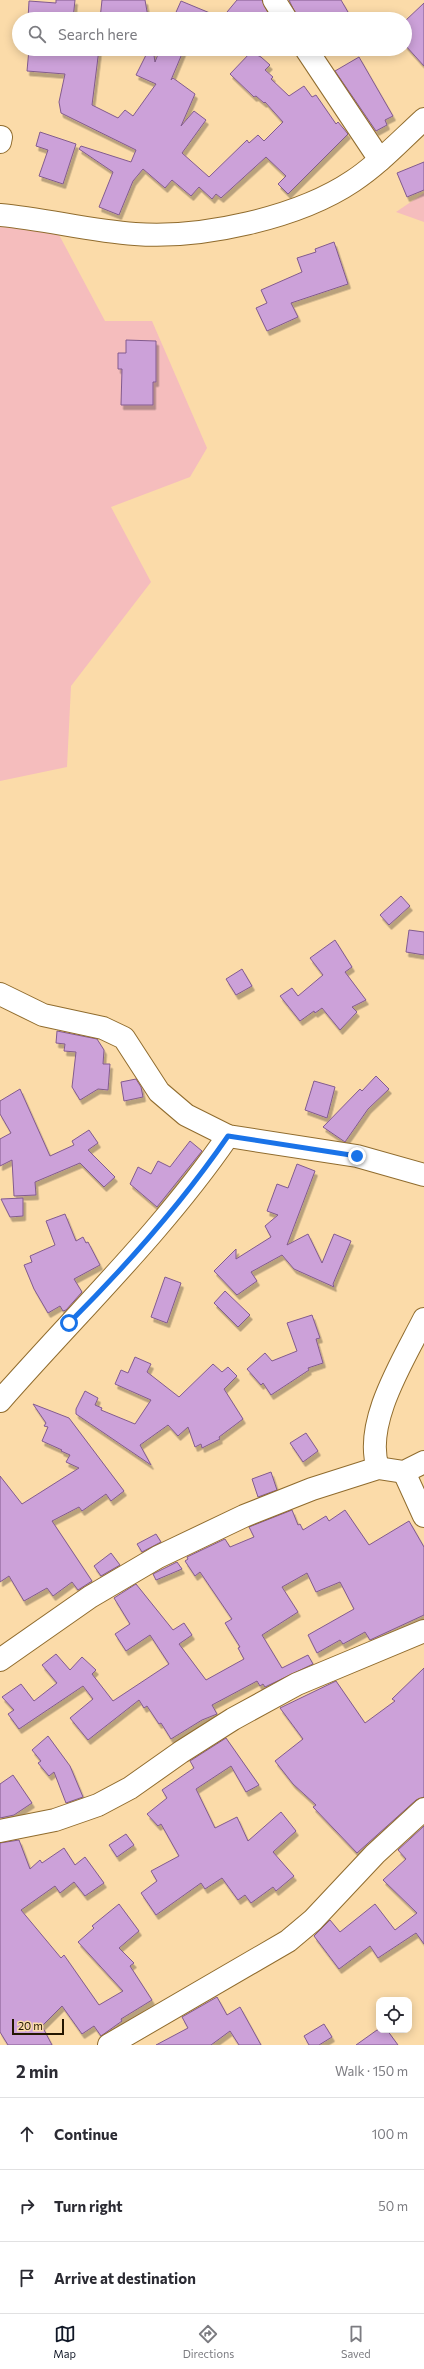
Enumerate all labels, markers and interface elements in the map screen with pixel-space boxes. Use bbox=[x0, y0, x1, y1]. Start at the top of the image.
search box bbox=[12, 12, 412, 56]
icon: search bbox=[26, 23, 48, 45]
text: Search here bbox=[58, 25, 137, 43]
route end bbox=[348, 1147, 366, 1165]
route start bbox=[60, 1314, 78, 1332]
map controls bbox=[376, 1997, 412, 2033]
button: locate bbox=[376, 1997, 412, 2033]
scale bar bbox=[12, 2017, 64, 2036]
text: 20 m bbox=[18, 2019, 43, 2032]
text: 2 min bbox=[16, 2061, 58, 2082]
text: Walk · 150 m bbox=[335, 2063, 408, 2079]
icon: ahead bbox=[16, 2123, 38, 2145]
text: Continue bbox=[54, 2125, 118, 2143]
text: 100 m bbox=[372, 2126, 408, 2142]
icon: right bbox=[16, 2195, 38, 2217]
text: Turn right bbox=[54, 2197, 123, 2215]
text: 50 m bbox=[378, 2198, 408, 2214]
icon: arrive bbox=[16, 2267, 38, 2289]
text: Arrive at destination bbox=[54, 2269, 196, 2287]
tab: Map bbox=[53, 2323, 76, 2360]
tab: Directions bbox=[183, 2323, 234, 2360]
tab: Saved bbox=[341, 2323, 371, 2360]

